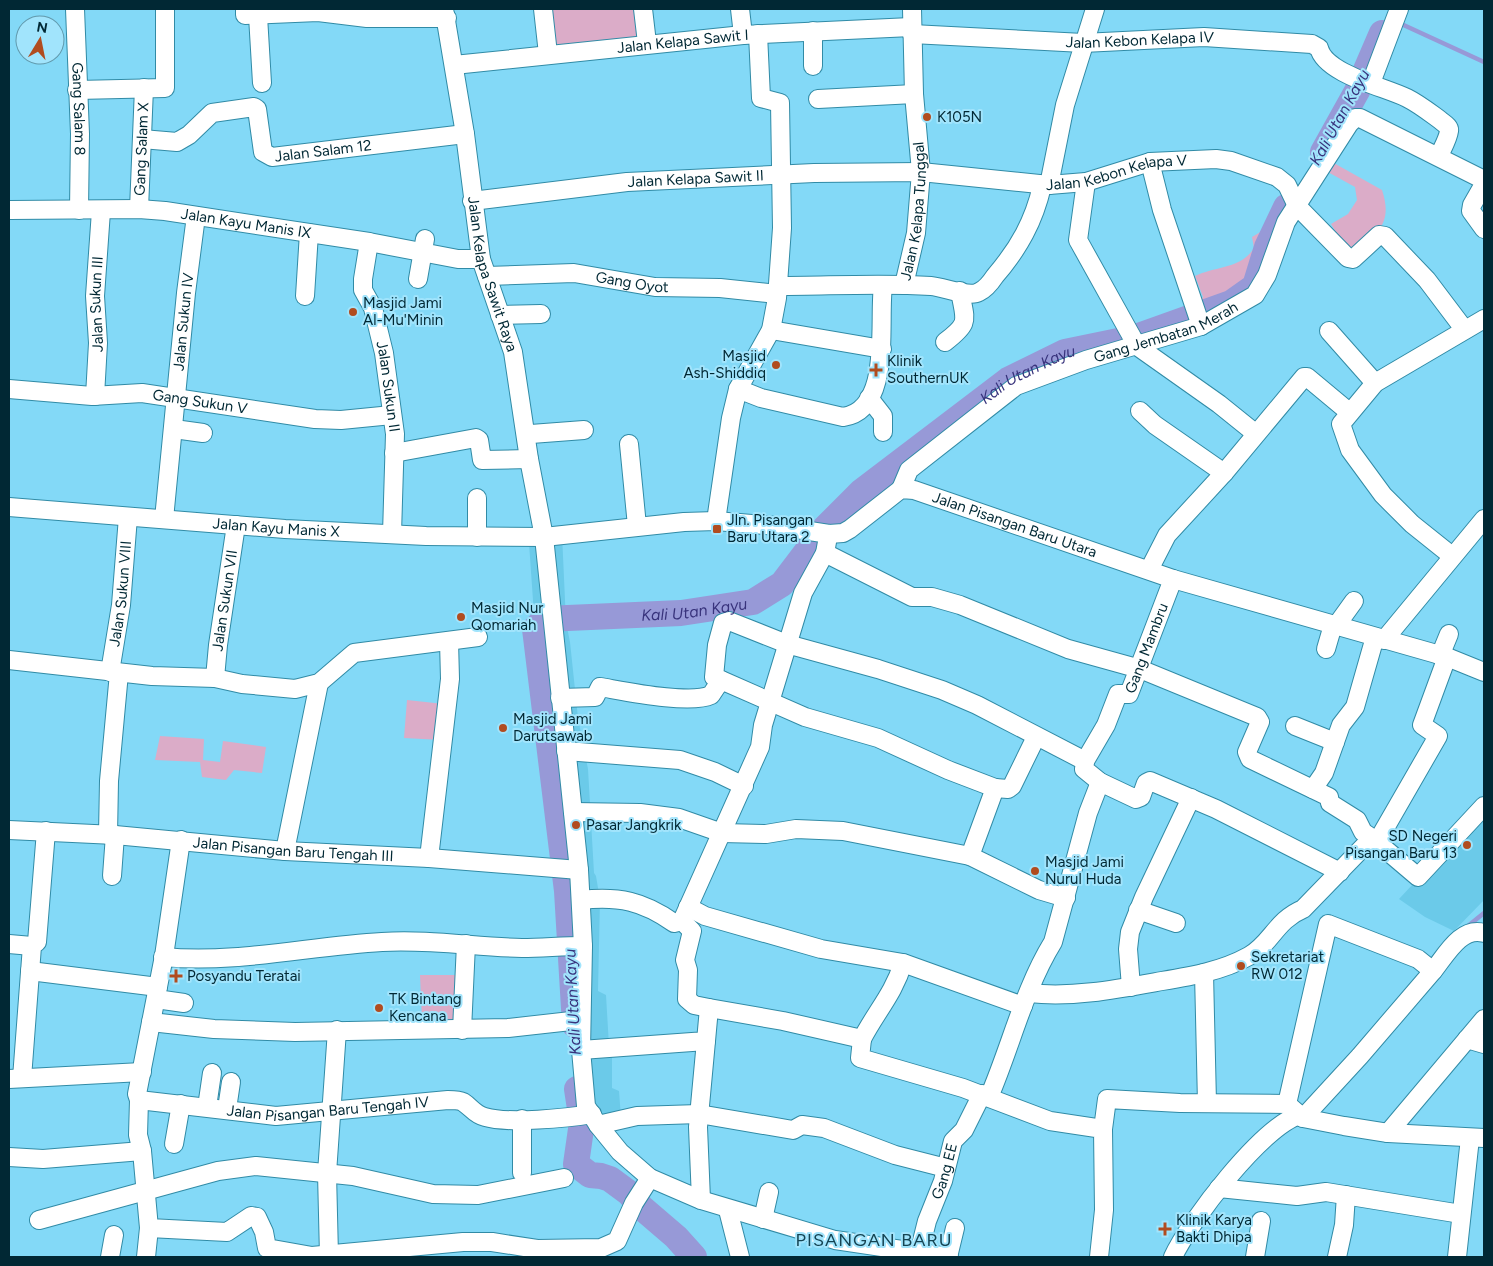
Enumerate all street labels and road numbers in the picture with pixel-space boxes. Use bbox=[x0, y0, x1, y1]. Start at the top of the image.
street label: Jalan Kelapa Sawit I bbox=[616, 26, 749, 57]
street label: Jalan Kebon Kelapa IV bbox=[1065, 28, 1215, 52]
street label: Gang Salam 8 bbox=[68, 62, 89, 156]
street label: Gang Salam X bbox=[131, 101, 152, 196]
street label: Jalan Salam 12 bbox=[274, 136, 372, 166]
street label: Jalan Kelapa Tunggal bbox=[896, 141, 930, 282]
street label: Jalan Kebon Kelapa V bbox=[1045, 151, 1188, 194]
street label: Jalan Kelapa Sawit II bbox=[627, 166, 764, 191]
street label: Jalan Kelapa Sawit Raya bbox=[464, 195, 521, 354]
street label: Jalan Kayu Manis IX bbox=[180, 205, 313, 242]
street label: Jalan Sukun III bbox=[86, 256, 107, 353]
street label: Gang Oyot bbox=[594, 268, 669, 296]
street label: Jalan Sukun IV bbox=[169, 271, 198, 372]
street label: Gang Jembatan Merah bbox=[1092, 298, 1241, 366]
street label: Jalan Sukun II bbox=[372, 339, 404, 433]
street label: Gang Sukun V bbox=[151, 386, 249, 418]
street label: Jalan Pisangan Baru Utara bbox=[930, 488, 1099, 561]
street label: Jalan Kayu Manis X bbox=[212, 514, 341, 541]
street label: Jalan Sukun VIII bbox=[105, 540, 135, 648]
street label: Jalan Sukun VII bbox=[208, 549, 241, 652]
street label: Gang Mambru bbox=[1121, 600, 1172, 696]
street label: Jalan Pisangan Baru Tengah III bbox=[192, 833, 394, 865]
street label: Jalan Pisangan Baru Tengah IV bbox=[226, 1093, 430, 1125]
street label: Gang EE bbox=[928, 1141, 961, 1202]

